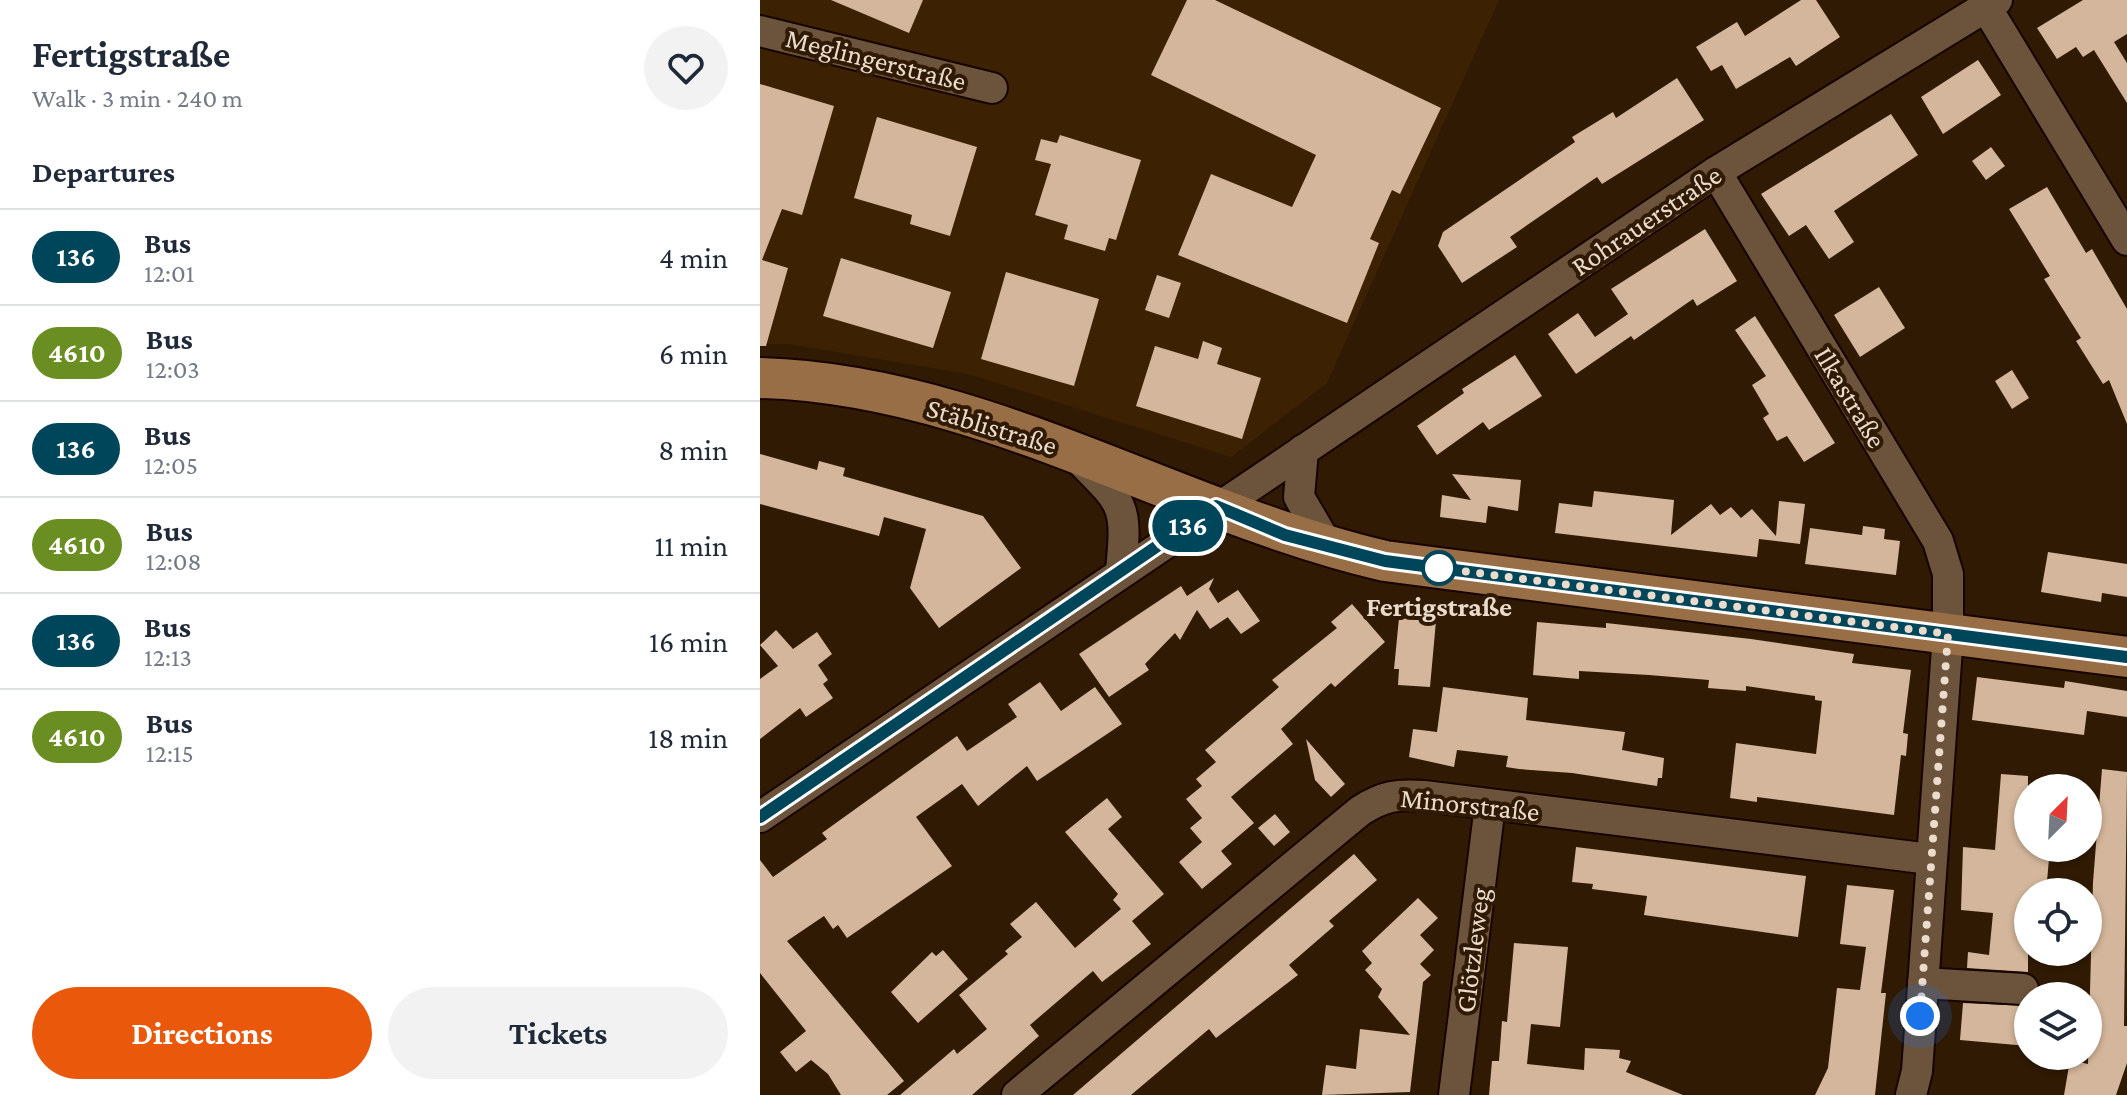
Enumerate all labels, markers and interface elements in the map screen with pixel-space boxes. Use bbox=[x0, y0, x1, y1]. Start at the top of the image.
street label: Meglingerstraße bbox=[782, 22, 969, 97]
button: heart bbox=[644, 26, 728, 110]
text: Fertigstraße bbox=[32, 33, 230, 75]
text: Walk · 3 min · 240 m bbox=[32, 84, 243, 113]
text: Departures bbox=[32, 155, 175, 188]
street label: Rohrauerstraße bbox=[1566, 159, 1727, 282]
text: Bus bbox=[144, 226, 191, 259]
text: 136 bbox=[56, 241, 96, 272]
text: 4 min bbox=[659, 241, 728, 274]
text: 12:01 bbox=[144, 259, 194, 288]
text: Bus bbox=[146, 322, 193, 355]
text: 4610 bbox=[48, 337, 106, 368]
text: 6 min bbox=[659, 337, 728, 370]
street label: Ilkastraße bbox=[1808, 341, 1893, 453]
text: 12:03 bbox=[146, 355, 200, 384]
street label: Stäblistraße bbox=[923, 392, 1061, 461]
text: Bus bbox=[144, 418, 191, 451]
text: 136 bbox=[56, 433, 96, 464]
text: 8 min bbox=[658, 433, 728, 466]
text: 12:05 bbox=[144, 451, 198, 480]
line badge: 136 bbox=[1142, 500, 1234, 552]
text: 136 bbox=[1168, 510, 1208, 541]
text: Bus bbox=[146, 514, 193, 547]
text: 4610 bbox=[48, 529, 106, 560]
text: 11 min bbox=[654, 529, 728, 562]
text: 12:08 bbox=[146, 547, 202, 576]
marker: Fertigstraße bbox=[1422, 551, 1456, 585]
place label: Fertigstraße bbox=[1366, 591, 1512, 622]
text: Bus bbox=[144, 610, 191, 643]
text: 136 bbox=[56, 625, 96, 656]
text: 16 min bbox=[649, 625, 728, 658]
text: 12:13 bbox=[144, 643, 192, 672]
text: Bus bbox=[146, 706, 193, 739]
text: 4610 bbox=[48, 721, 106, 752]
text: 18 min bbox=[648, 721, 728, 754]
text: 12:15 bbox=[146, 739, 194, 768]
north arrow bbox=[2014, 774, 2102, 862]
map controls bbox=[2014, 774, 2102, 1070]
street label: Minorstraße bbox=[1399, 782, 1541, 827]
button: locate bbox=[2014, 878, 2102, 966]
street label: Glötzleweg bbox=[1449, 885, 1496, 1014]
button: layers bbox=[2014, 982, 2102, 1070]
button: Directions bbox=[32, 987, 372, 1079]
button: Tickets bbox=[388, 987, 728, 1079]
your location bbox=[1900, 996, 1940, 1036]

